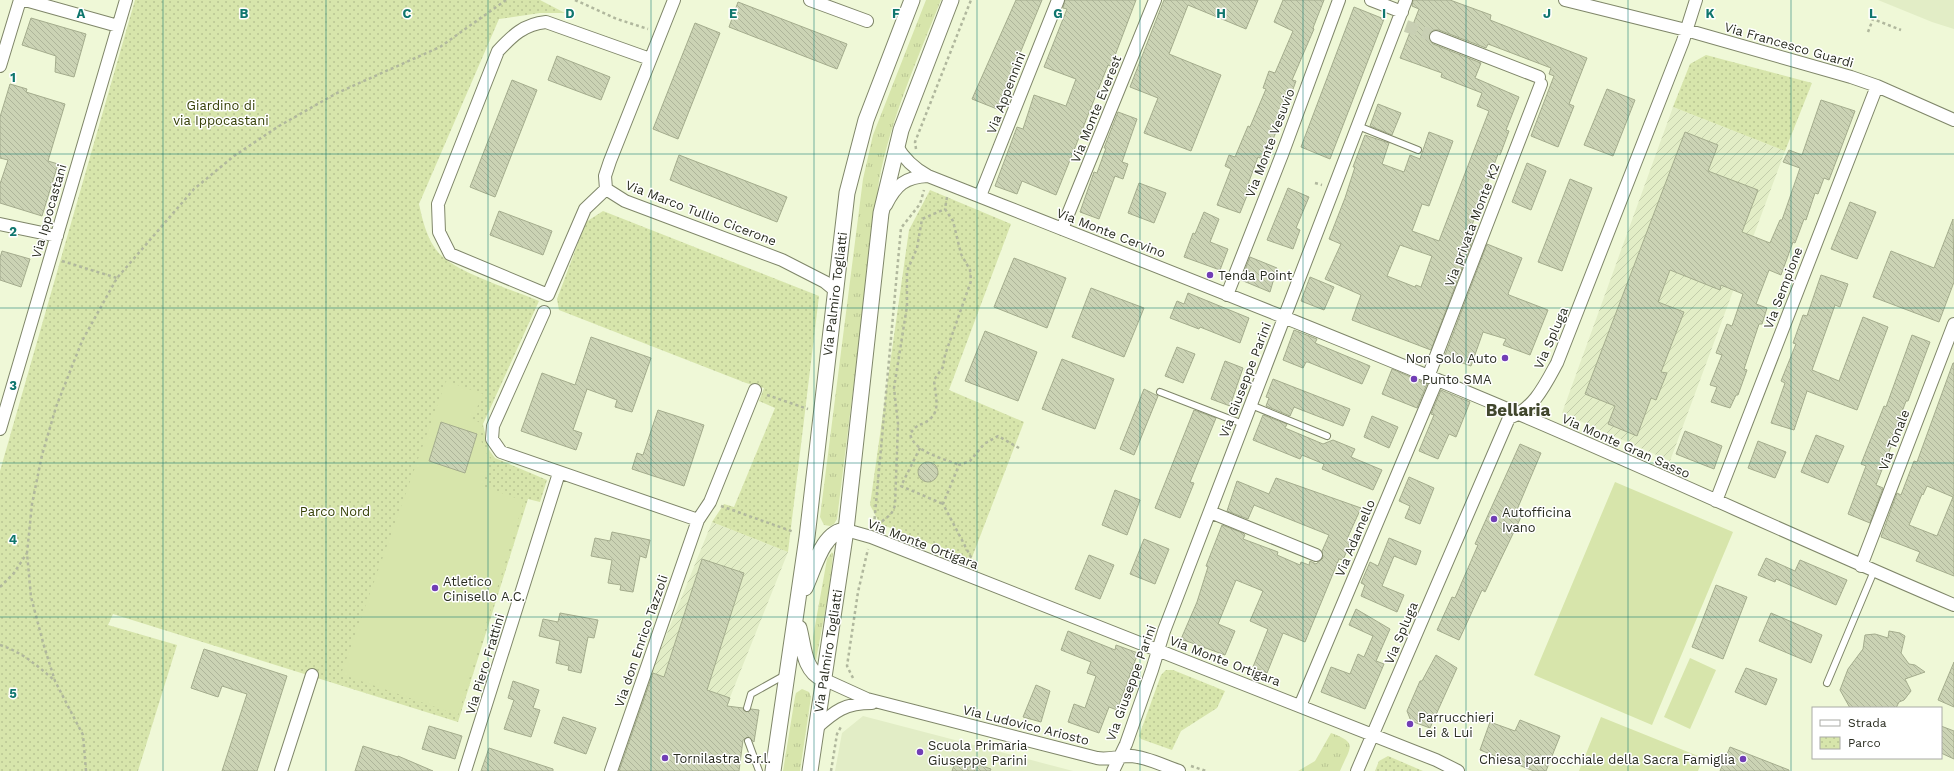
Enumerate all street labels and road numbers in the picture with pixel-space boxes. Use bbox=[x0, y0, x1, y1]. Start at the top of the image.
street label: Via Francesco Guardi bbox=[1723, 19, 1855, 71]
street label: Via Appennini bbox=[984, 50, 1028, 136]
street label: Via Monte Everest bbox=[1068, 53, 1125, 165]
street label: Via Monte Vesuvio bbox=[1242, 86, 1298, 200]
street label: Via privata Monte K2 bbox=[1441, 161, 1503, 289]
street label: Via Ippocastani bbox=[28, 162, 70, 260]
street label: Via Marco Tullio Cicerone bbox=[623, 177, 779, 249]
street label: Via Monte Cervino bbox=[1054, 205, 1168, 261]
street label: Via Palmiro Togliatti bbox=[820, 231, 850, 357]
street label: Via Sempione bbox=[1760, 245, 1806, 331]
street label: Via Spluga bbox=[1531, 304, 1572, 371]
street label: Via Giuseppe Parini bbox=[1216, 320, 1274, 440]
street label: Via Tonale bbox=[1876, 407, 1912, 473]
street label: Via Monte Gran Sasso bbox=[1559, 411, 1693, 481]
street label: Via Adamello bbox=[1332, 497, 1378, 579]
street label: Via Monte Ortigara bbox=[865, 516, 981, 572]
street label: Via don Enrico Tazzoli bbox=[611, 573, 671, 709]
street label: Via Palmiro Togliatti bbox=[811, 588, 845, 714]
street label: Via Spluga bbox=[1381, 599, 1421, 666]
street label: Via Piero Frattini bbox=[463, 612, 507, 716]
street label: Via Giuseppe Parini bbox=[1103, 623, 1159, 743]
street label: Via Monte Ortigara bbox=[1167, 633, 1283, 689]
street label: Via Ludovico Ariosto bbox=[961, 702, 1091, 748]

